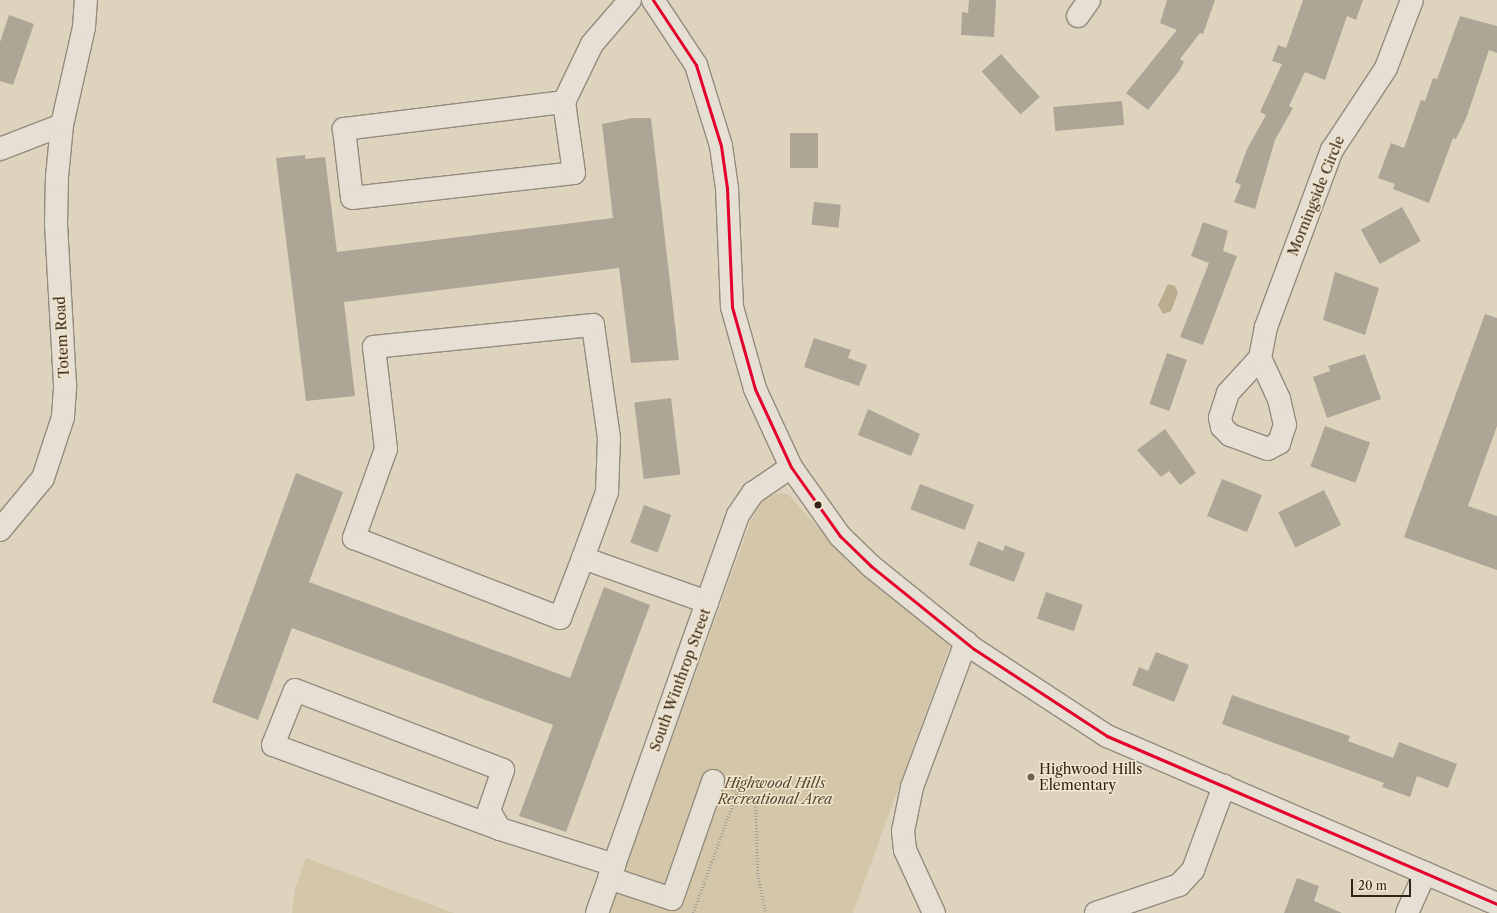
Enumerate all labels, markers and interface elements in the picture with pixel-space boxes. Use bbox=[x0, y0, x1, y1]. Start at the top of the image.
street label: Morningside Circle bbox=[1284, 133, 1348, 259]
street label: Totem Road bbox=[51, 296, 73, 378]
unlabelled marker bbox=[813, 500, 823, 510]
street label: South Winthrop Street bbox=[646, 606, 714, 754]
place label: Highwood Hills Elementary bbox=[1039, 761, 1142, 794]
marker: Highwood Hills Elementary bbox=[1026, 772, 1036, 782]
park label: Highwood Hills Recreational Area bbox=[718, 775, 832, 808]
scale bar bbox=[1353, 871, 1413, 897]
text: 20 m bbox=[1358, 878, 1387, 893]

